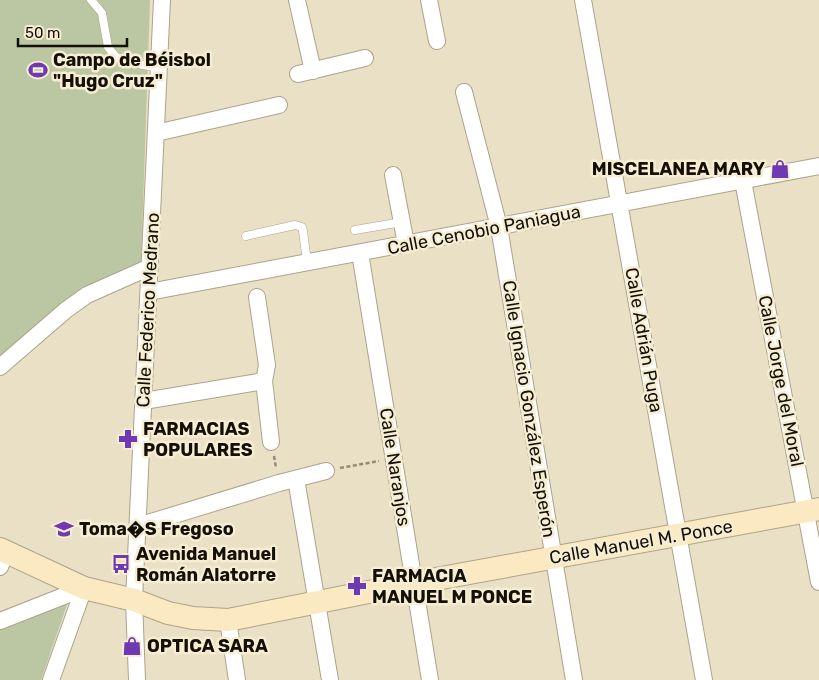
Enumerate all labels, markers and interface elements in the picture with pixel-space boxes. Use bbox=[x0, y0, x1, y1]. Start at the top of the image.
scale bar bbox=[18, 15, 126, 47]
text: 50 m bbox=[25, 24, 60, 42]
place label: Campo de Béisbol "Hugo Cruz" bbox=[53, 49, 211, 92]
sports icon: Campo de Béisbol "Hugo Cruz" bbox=[27, 59, 49, 81]
place label: MISCELANEA MARY bbox=[592, 158, 765, 180]
shop icon: MISCELANEA MARY bbox=[769, 158, 791, 180]
street label: Calle Cenobio Paniagua bbox=[386, 200, 582, 260]
street label: Calle Federico Medrano bbox=[132, 212, 164, 408]
street label: Calle Adrián Puga bbox=[620, 266, 668, 414]
street label: Calle Ignacio González Esperón bbox=[498, 279, 560, 539]
street label: Calle Jorge del Moral bbox=[754, 293, 808, 469]
street label: Calle Naranjos bbox=[375, 406, 415, 528]
place label: FARMACIAS POPULARES bbox=[143, 418, 253, 461]
pharmacy icon: FARMACIAS POPULARES bbox=[117, 428, 139, 450]
street label: Calle Manuel M. Ponce bbox=[548, 515, 734, 569]
school or university icon: Toma�S Fregoso bbox=[53, 518, 75, 540]
place label: Toma�S Fregoso bbox=[79, 518, 234, 540]
place label: Avenida Manuel Román Alatorre bbox=[136, 543, 277, 586]
bus stop icon: Avenida Manuel Román Alatorre bbox=[110, 553, 132, 575]
place label: FARMACIA MANUEL M PONCE bbox=[372, 565, 532, 608]
pharmacy icon: FARMACIA MANUEL M PONCE bbox=[346, 575, 368, 597]
shop icon: OPTICA SARA bbox=[121, 635, 143, 657]
place label: OPTICA SARA bbox=[147, 635, 268, 657]

